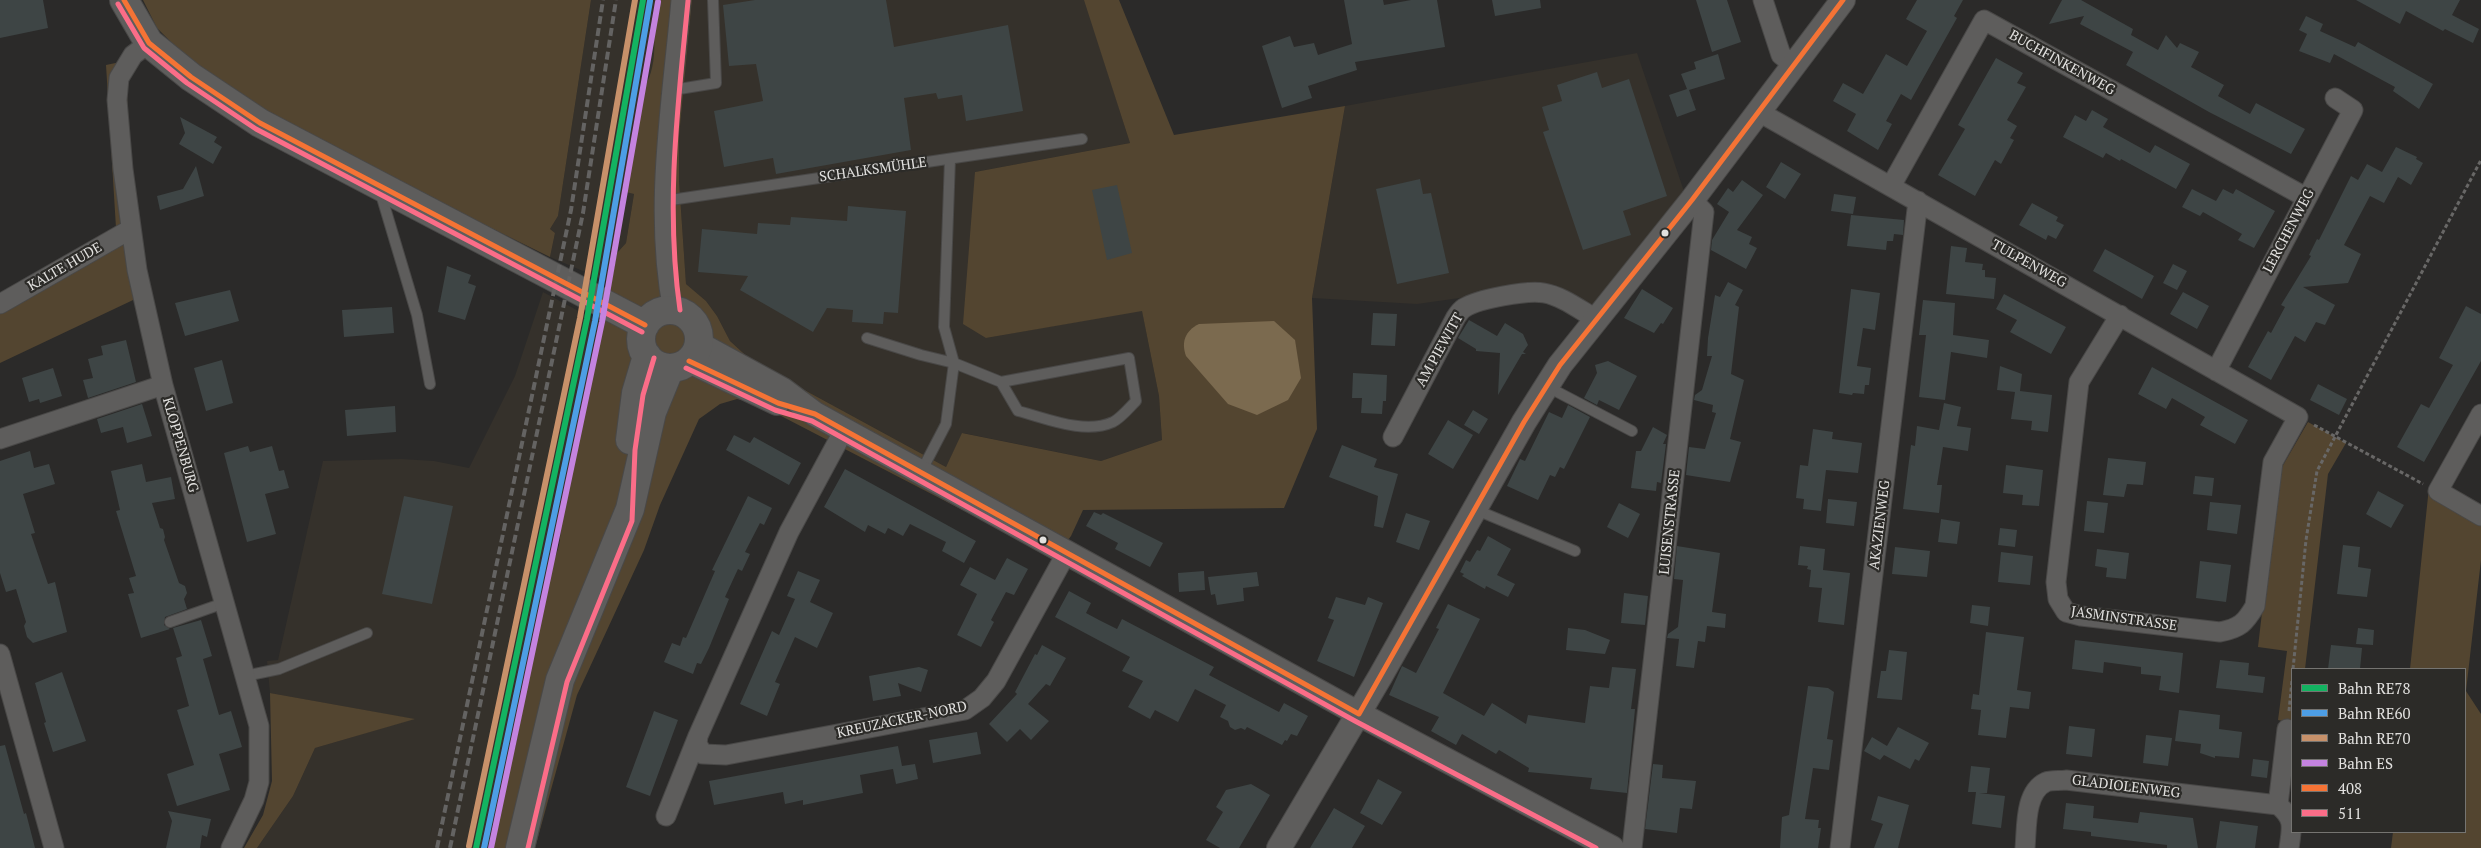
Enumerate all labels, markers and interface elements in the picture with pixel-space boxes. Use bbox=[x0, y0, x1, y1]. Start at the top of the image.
street label: BUCHFINKENWEG bbox=[2006, 27, 2118, 99]
street label: SCHALKSMÜHLE bbox=[818, 154, 928, 186]
street label: LERCHENWEG bbox=[2260, 186, 2318, 276]
unlabelled marker bbox=[1660, 228, 1670, 238]
street label: TULPENWEG bbox=[1988, 236, 2070, 292]
street label: KALTE HUDE bbox=[25, 239, 105, 295]
street label: AM PIEWITT bbox=[1413, 310, 1467, 390]
street label: KLOPPENBURG bbox=[158, 396, 202, 494]
street label: LUISENSTRASSE bbox=[1656, 469, 1684, 575]
street label: AKAZIENWEG bbox=[1866, 479, 1894, 571]
unlabelled marker bbox=[1038, 535, 1048, 545]
street label: JASMINSTRASSE bbox=[2070, 603, 2178, 635]
legend bbox=[2291, 668, 2466, 833]
text: Bahn RE78 bbox=[2338, 678, 2410, 698]
street label: KREUZACKER-NORD bbox=[835, 698, 969, 742]
text: Bahn RE60 bbox=[2338, 703, 2410, 723]
text: Bahn RE70 bbox=[2338, 728, 2410, 748]
text: Bahn ES bbox=[2338, 753, 2393, 773]
street label: GLADIOLENWEG bbox=[2071, 772, 2181, 802]
text: 408 bbox=[2338, 778, 2362, 798]
text: 511 bbox=[2338, 803, 2362, 823]

